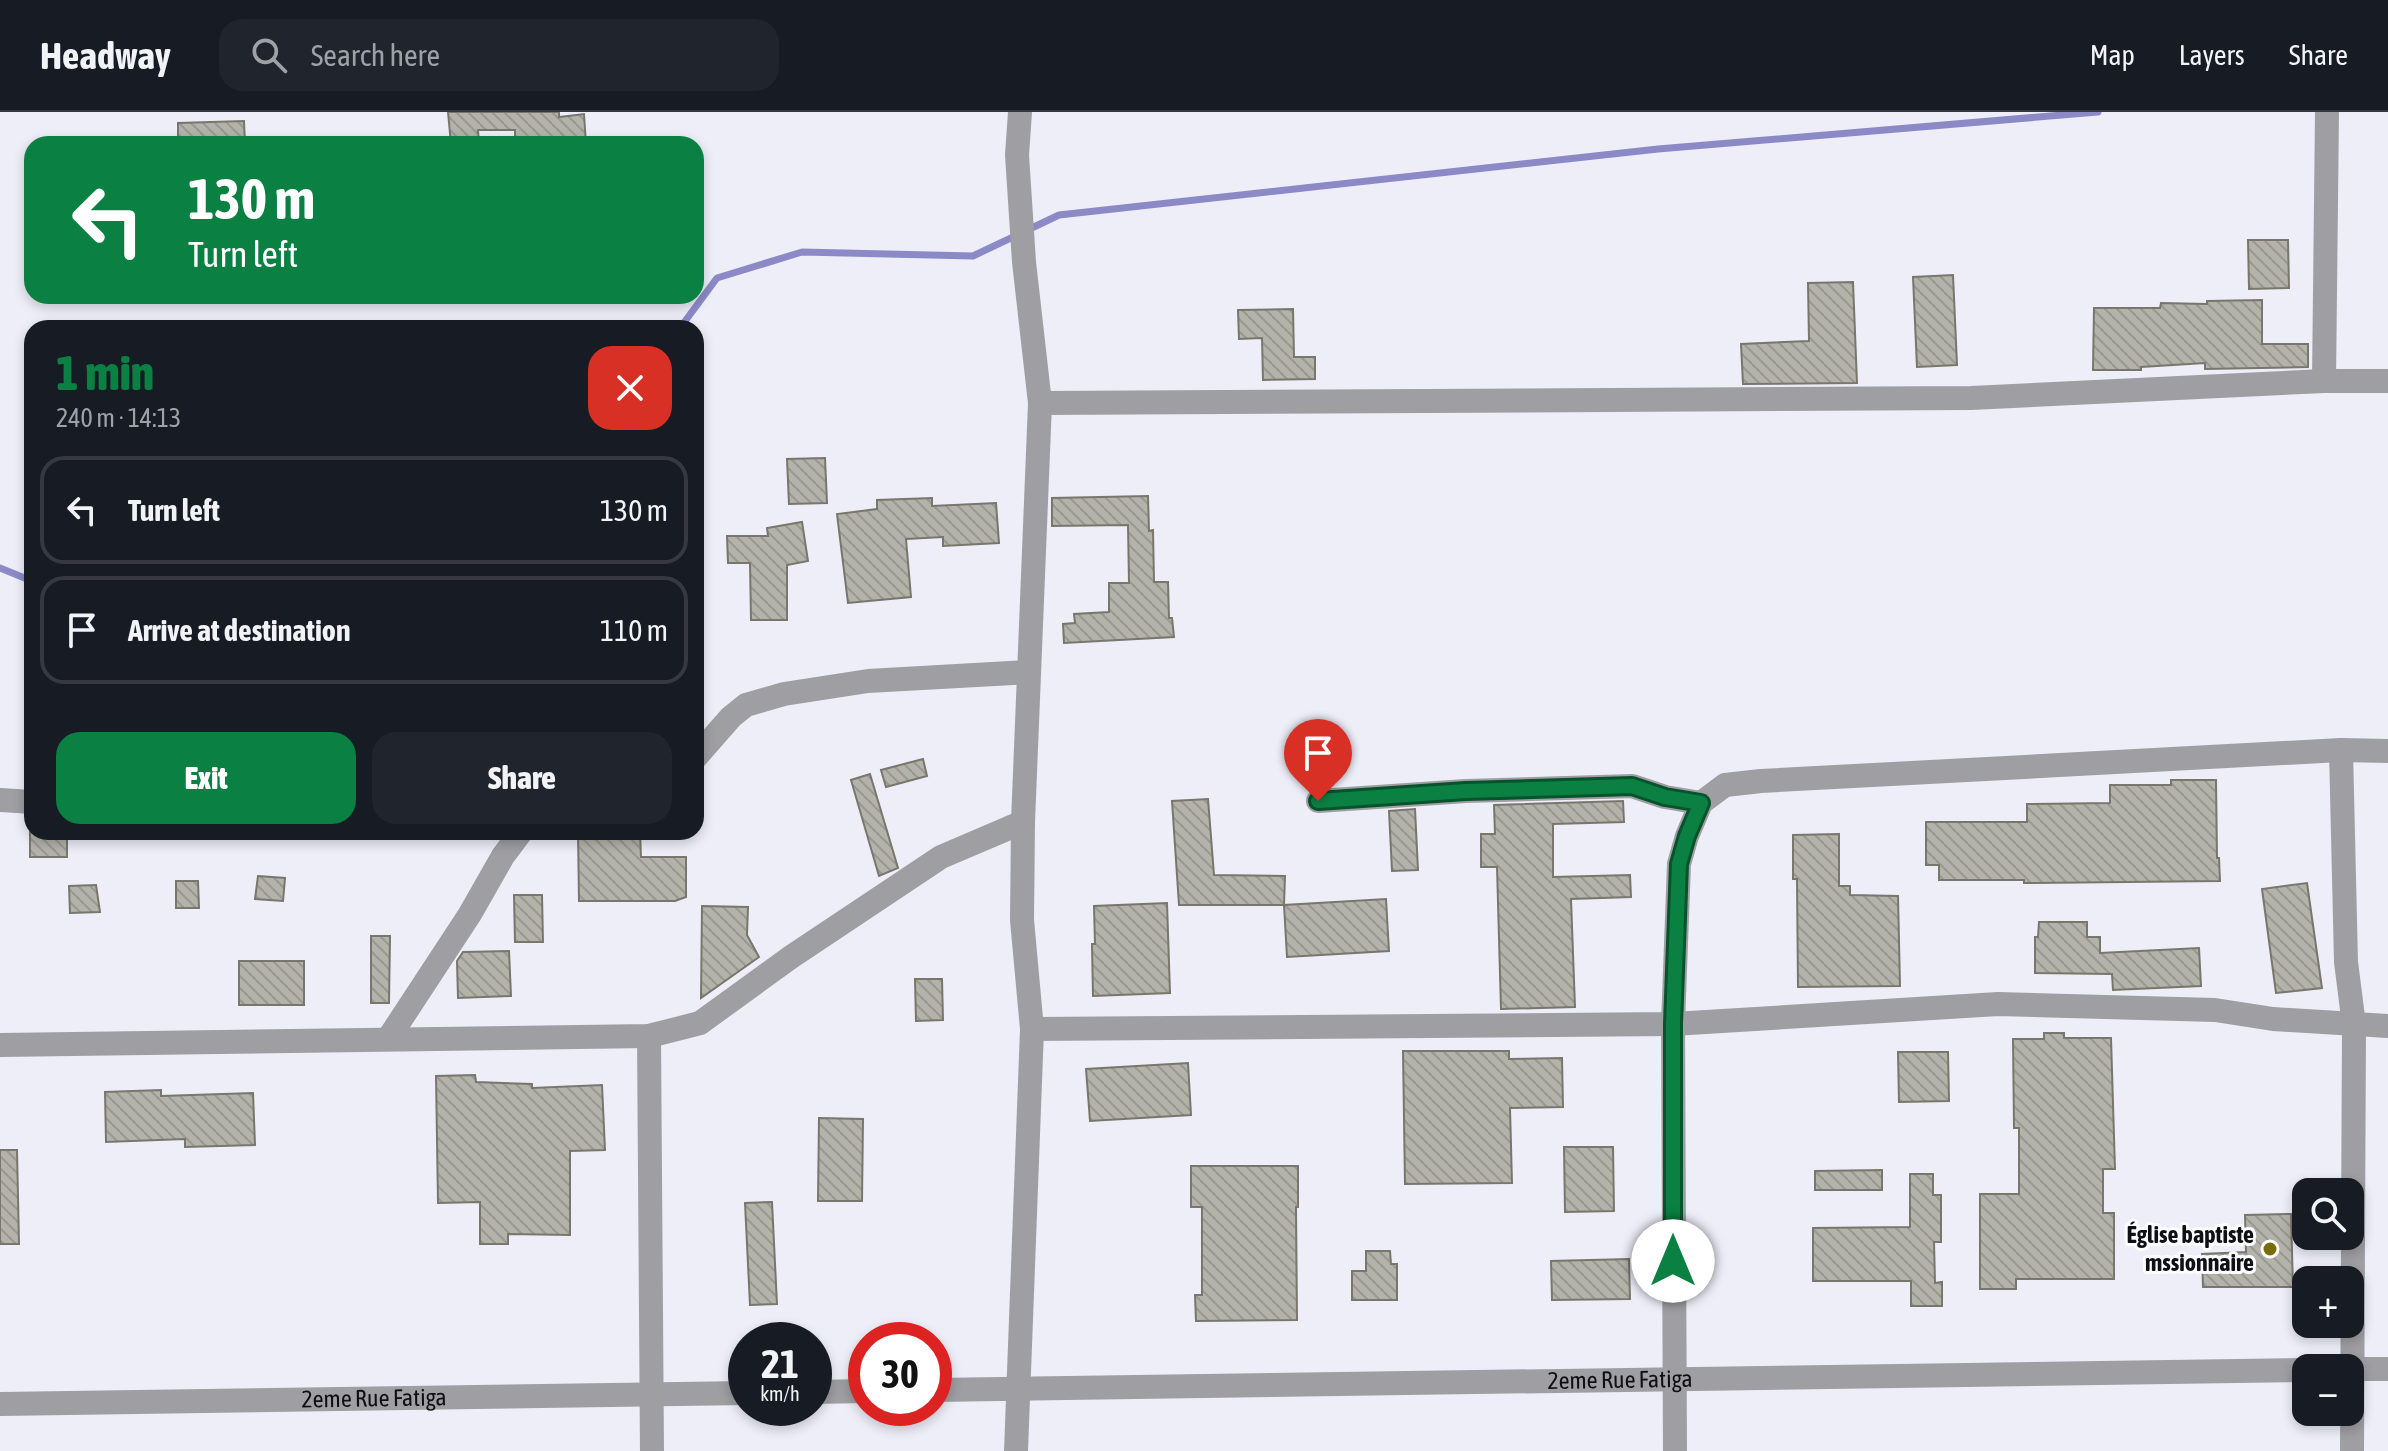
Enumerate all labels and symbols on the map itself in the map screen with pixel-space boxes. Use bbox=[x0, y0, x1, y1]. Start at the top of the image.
pin bbox=[1284, 719, 1352, 801]
position arrow bbox=[1631, 1219, 1715, 1303]
place label: Église baptiste mssionnaire bbox=[2127, 1221, 2254, 1276]
marker: Église baptiste mssionnaire bbox=[2261, 1240, 2279, 1258]
speed limit sign: 30 bbox=[848, 1322, 952, 1426]
street label: 2eme Rue Fatiga bbox=[1547, 1365, 1693, 1394]
street label: 2eme Rue Fatiga bbox=[301, 1383, 447, 1413]

